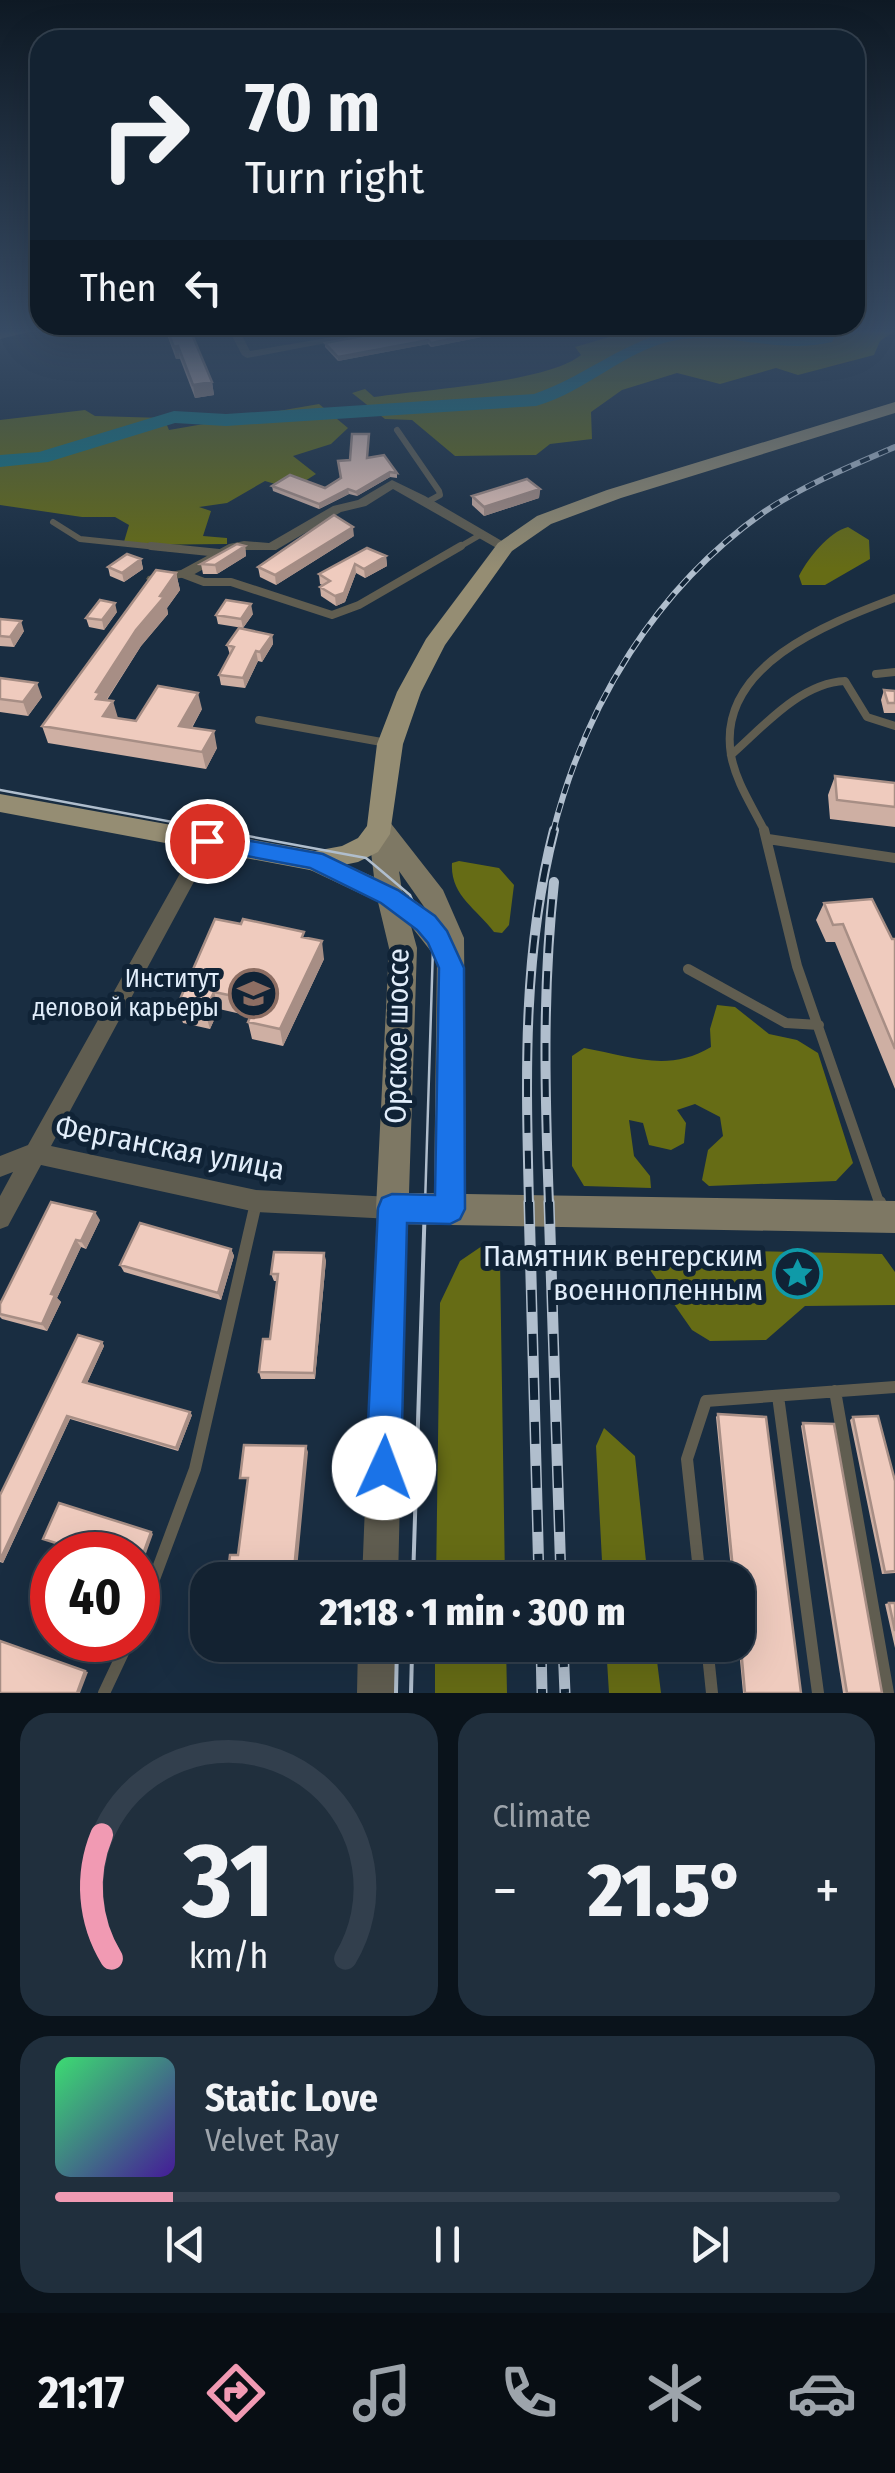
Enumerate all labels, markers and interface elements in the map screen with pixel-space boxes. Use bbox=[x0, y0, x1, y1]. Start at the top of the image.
text: 70 m bbox=[245, 66, 380, 150]
icon: right bbox=[80, 70, 210, 200]
text: Turn right bbox=[245, 151, 424, 205]
icon: left bbox=[176, 260, 231, 315]
text: Then bbox=[80, 265, 156, 311]
pin bbox=[165, 799, 250, 884]
icon: arrive bbox=[180, 814, 235, 869]
street label: Орское шоссе bbox=[377, 948, 417, 1124]
place label: Институт деловой карьеры bbox=[33, 964, 220, 1023]
school or university icon: Институт деловой карьеры bbox=[228, 967, 280, 1019]
street label: Ферганская улица bbox=[53, 1108, 287, 1188]
place label: Памятник венгерским военнопленным bbox=[483, 1238, 763, 1308]
place icon: Памятник венгерским военнопленным bbox=[772, 1247, 824, 1299]
position arrow bbox=[332, 1416, 436, 1520]
speed limit sign: 40 bbox=[30, 1532, 160, 1662]
text: 21:18 · 1 min · 300 m bbox=[320, 1589, 625, 1635]
text: Climate bbox=[493, 1797, 591, 1835]
text: 31 bbox=[182, 1819, 274, 1944]
text: 21.5° bbox=[588, 1846, 744, 1936]
text: − bbox=[493, 1858, 517, 1924]
text: + bbox=[815, 1858, 840, 1924]
text: km/h bbox=[189, 1935, 269, 1977]
text: Static Love bbox=[205, 2075, 378, 2121]
text: Velvet Ray bbox=[205, 2121, 339, 2159]
icon: previous bbox=[158, 2217, 213, 2272]
icon: pause bbox=[420, 2217, 475, 2272]
icon: next bbox=[682, 2217, 737, 2272]
icon: directions bbox=[201, 2358, 271, 2428]
icon: music bbox=[347, 2358, 417, 2428]
icon: phone bbox=[494, 2358, 564, 2428]
icon: climate bbox=[640, 2358, 710, 2428]
icon: car bbox=[787, 2358, 857, 2428]
text: 21:17 bbox=[38, 2366, 124, 2420]

